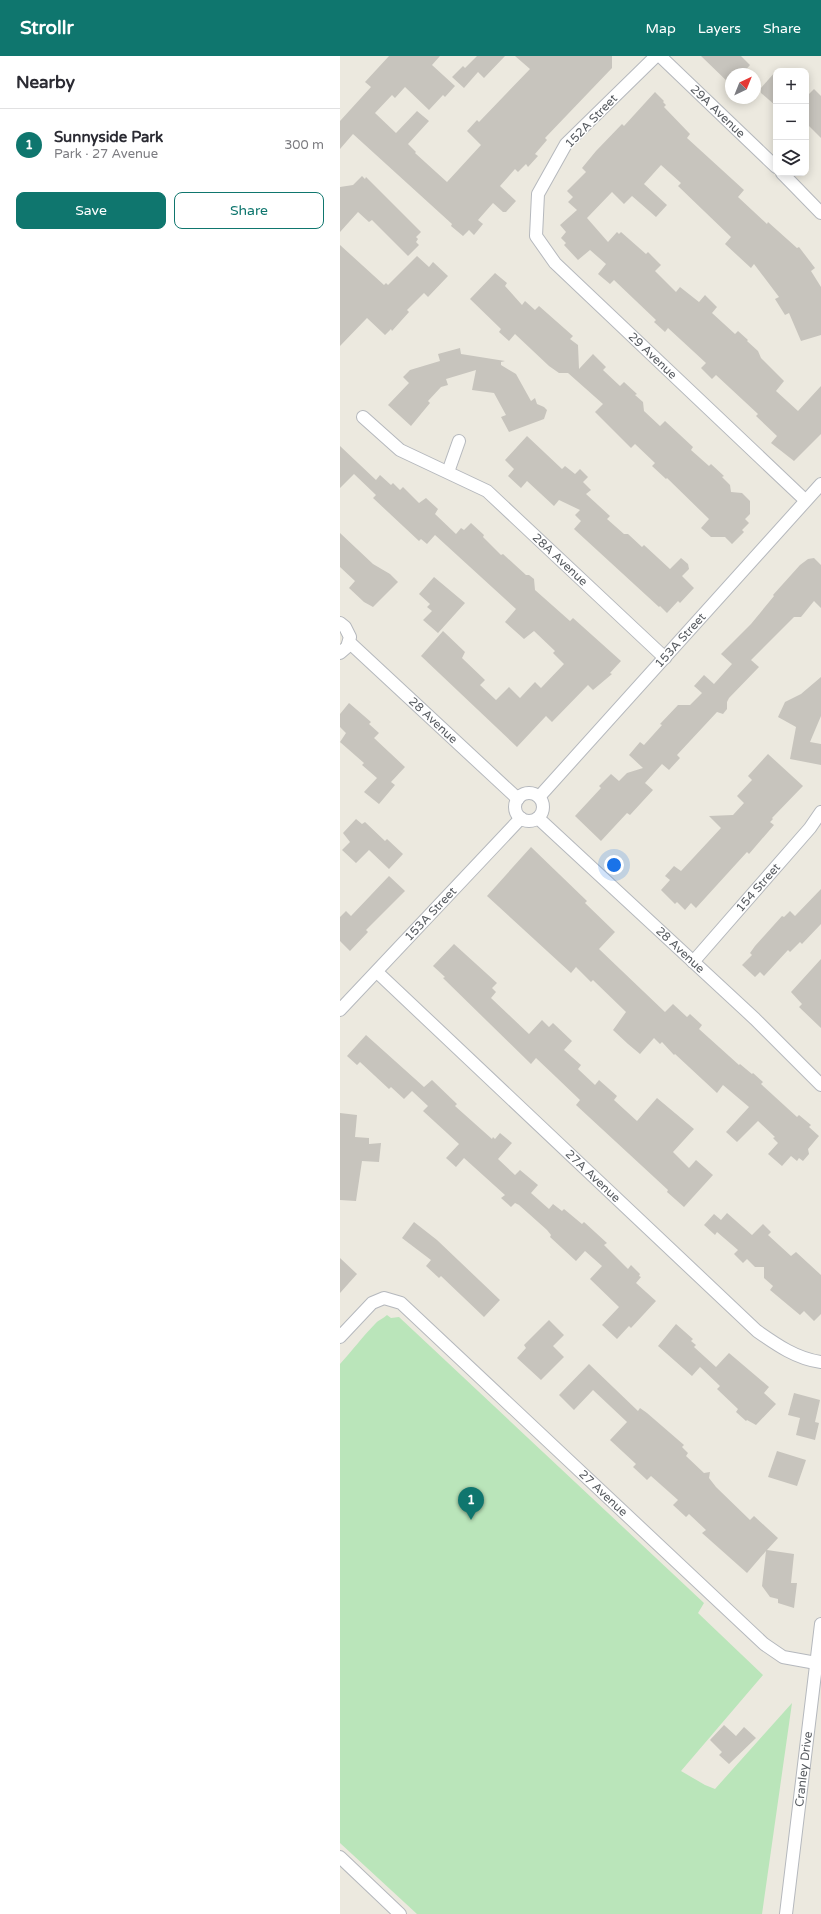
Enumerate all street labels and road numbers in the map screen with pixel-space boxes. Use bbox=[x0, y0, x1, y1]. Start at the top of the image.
street label: 29A Avenue bbox=[688, 82, 748, 141]
street label: 152A Street bbox=[562, 91, 620, 151]
street label: 29 Avenue bbox=[626, 330, 680, 382]
street label: 28A Avenue bbox=[530, 530, 591, 589]
street label: 153A Street bbox=[652, 610, 709, 671]
street label: 28 Avenue bbox=[406, 694, 461, 746]
street label: 154 Street bbox=[733, 860, 783, 915]
street label: 153A Street bbox=[402, 884, 460, 944]
street label: 28 Avenue bbox=[653, 924, 708, 976]
street label: 27A Avenue bbox=[563, 1147, 623, 1205]
street label: 27 Avenue bbox=[576, 1467, 631, 1519]
street label: Cranley Drive bbox=[792, 1730, 815, 1808]

